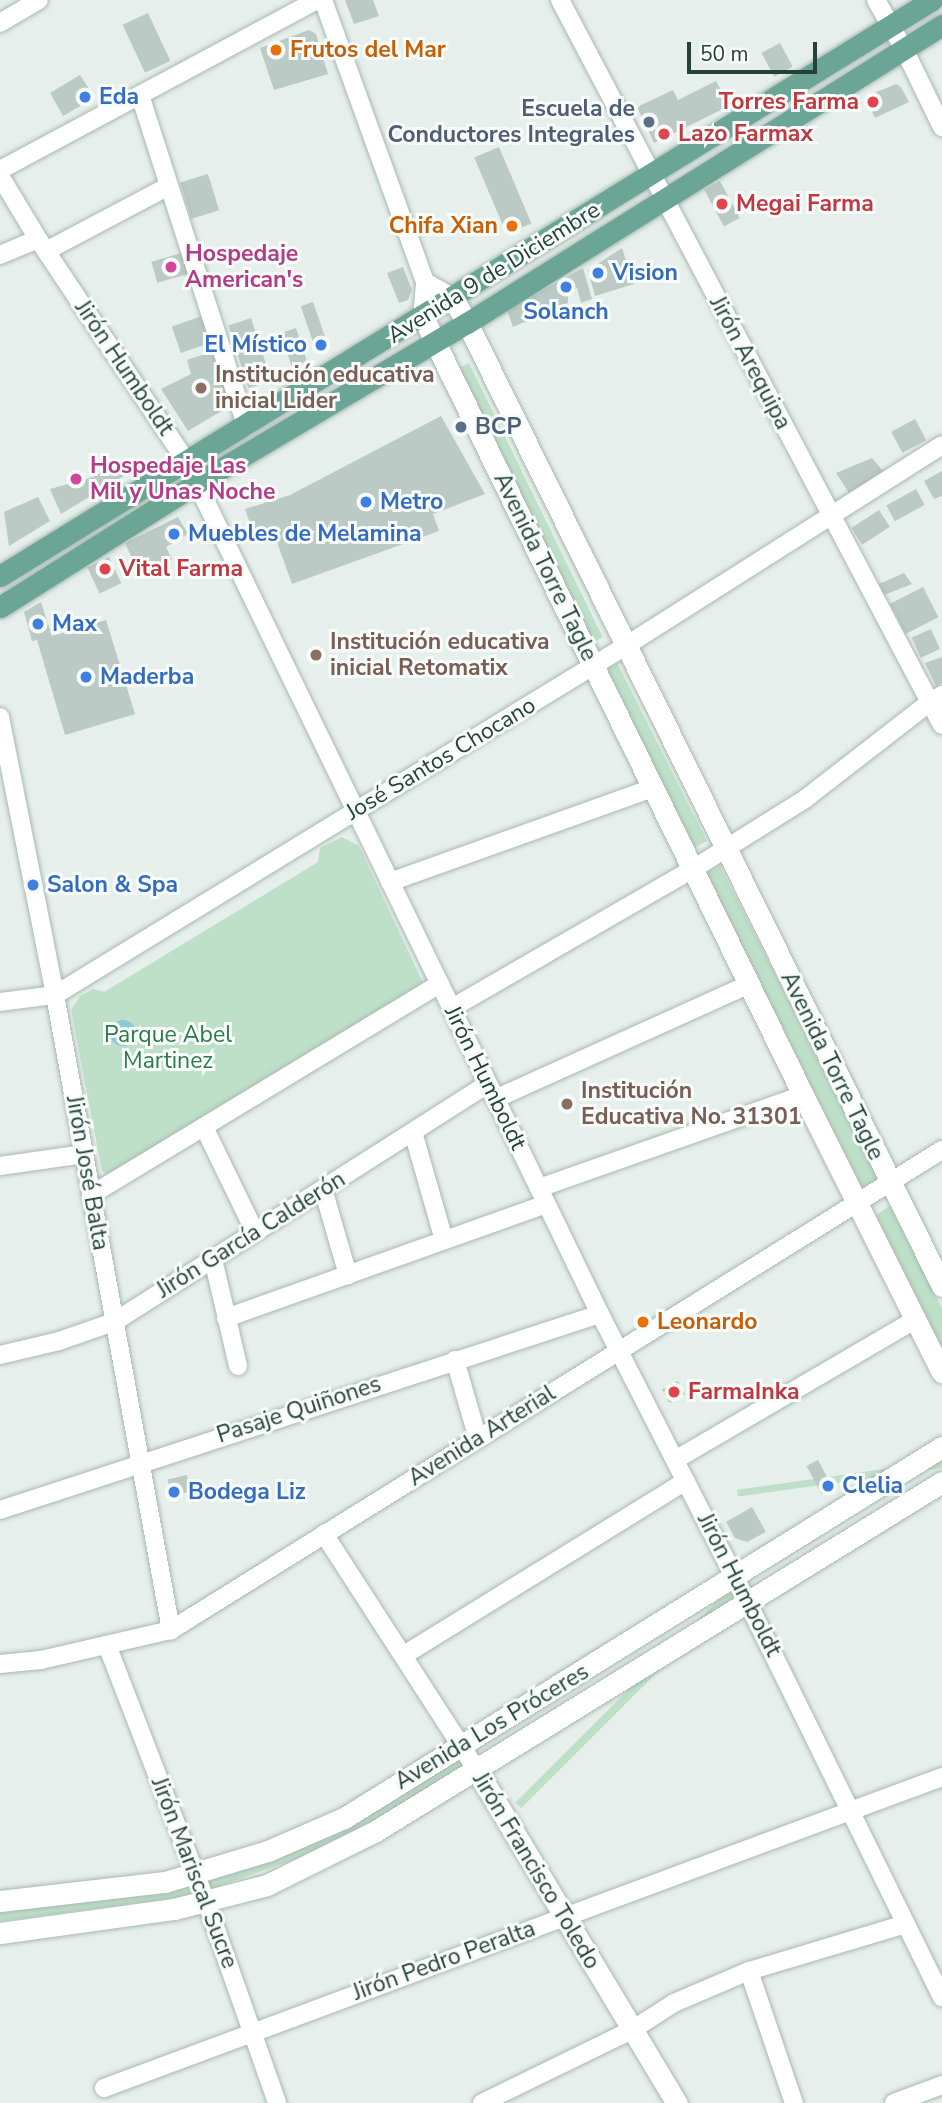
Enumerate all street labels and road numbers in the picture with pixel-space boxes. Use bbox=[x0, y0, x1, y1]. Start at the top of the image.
street label: Avenida 9 de Diciembre bbox=[383, 196, 605, 350]
street label: Jirón Arequipa bbox=[703, 292, 797, 434]
street label: Jirón Humboldt bbox=[69, 295, 179, 441]
street label: Avenida Torre Tagle bbox=[487, 468, 603, 666]
street label: José Santos Chocano bbox=[341, 691, 541, 827]
street label: Avenida Torre Tagle bbox=[774, 967, 890, 1165]
street label: Jirón Humboldt bbox=[438, 1001, 532, 1155]
street label: Jirón José Balta bbox=[60, 1093, 114, 1253]
street label: Jirón García Calderón bbox=[152, 1166, 350, 1304]
street label: Pasaje Quiñones bbox=[213, 1370, 385, 1450]
street label: Avenida Arterial bbox=[403, 1380, 561, 1492]
street label: Jirón Humboldt bbox=[691, 1509, 787, 1661]
street label: Avenida Los Próceres bbox=[390, 1658, 594, 1796]
street label: Jirón Francisco Toledo bbox=[466, 1768, 606, 1974]
street label: Jirón Mariscal Sucre bbox=[145, 1773, 243, 1973]
street label: Jirón Pedro Peralta bbox=[349, 1915, 539, 2007]

